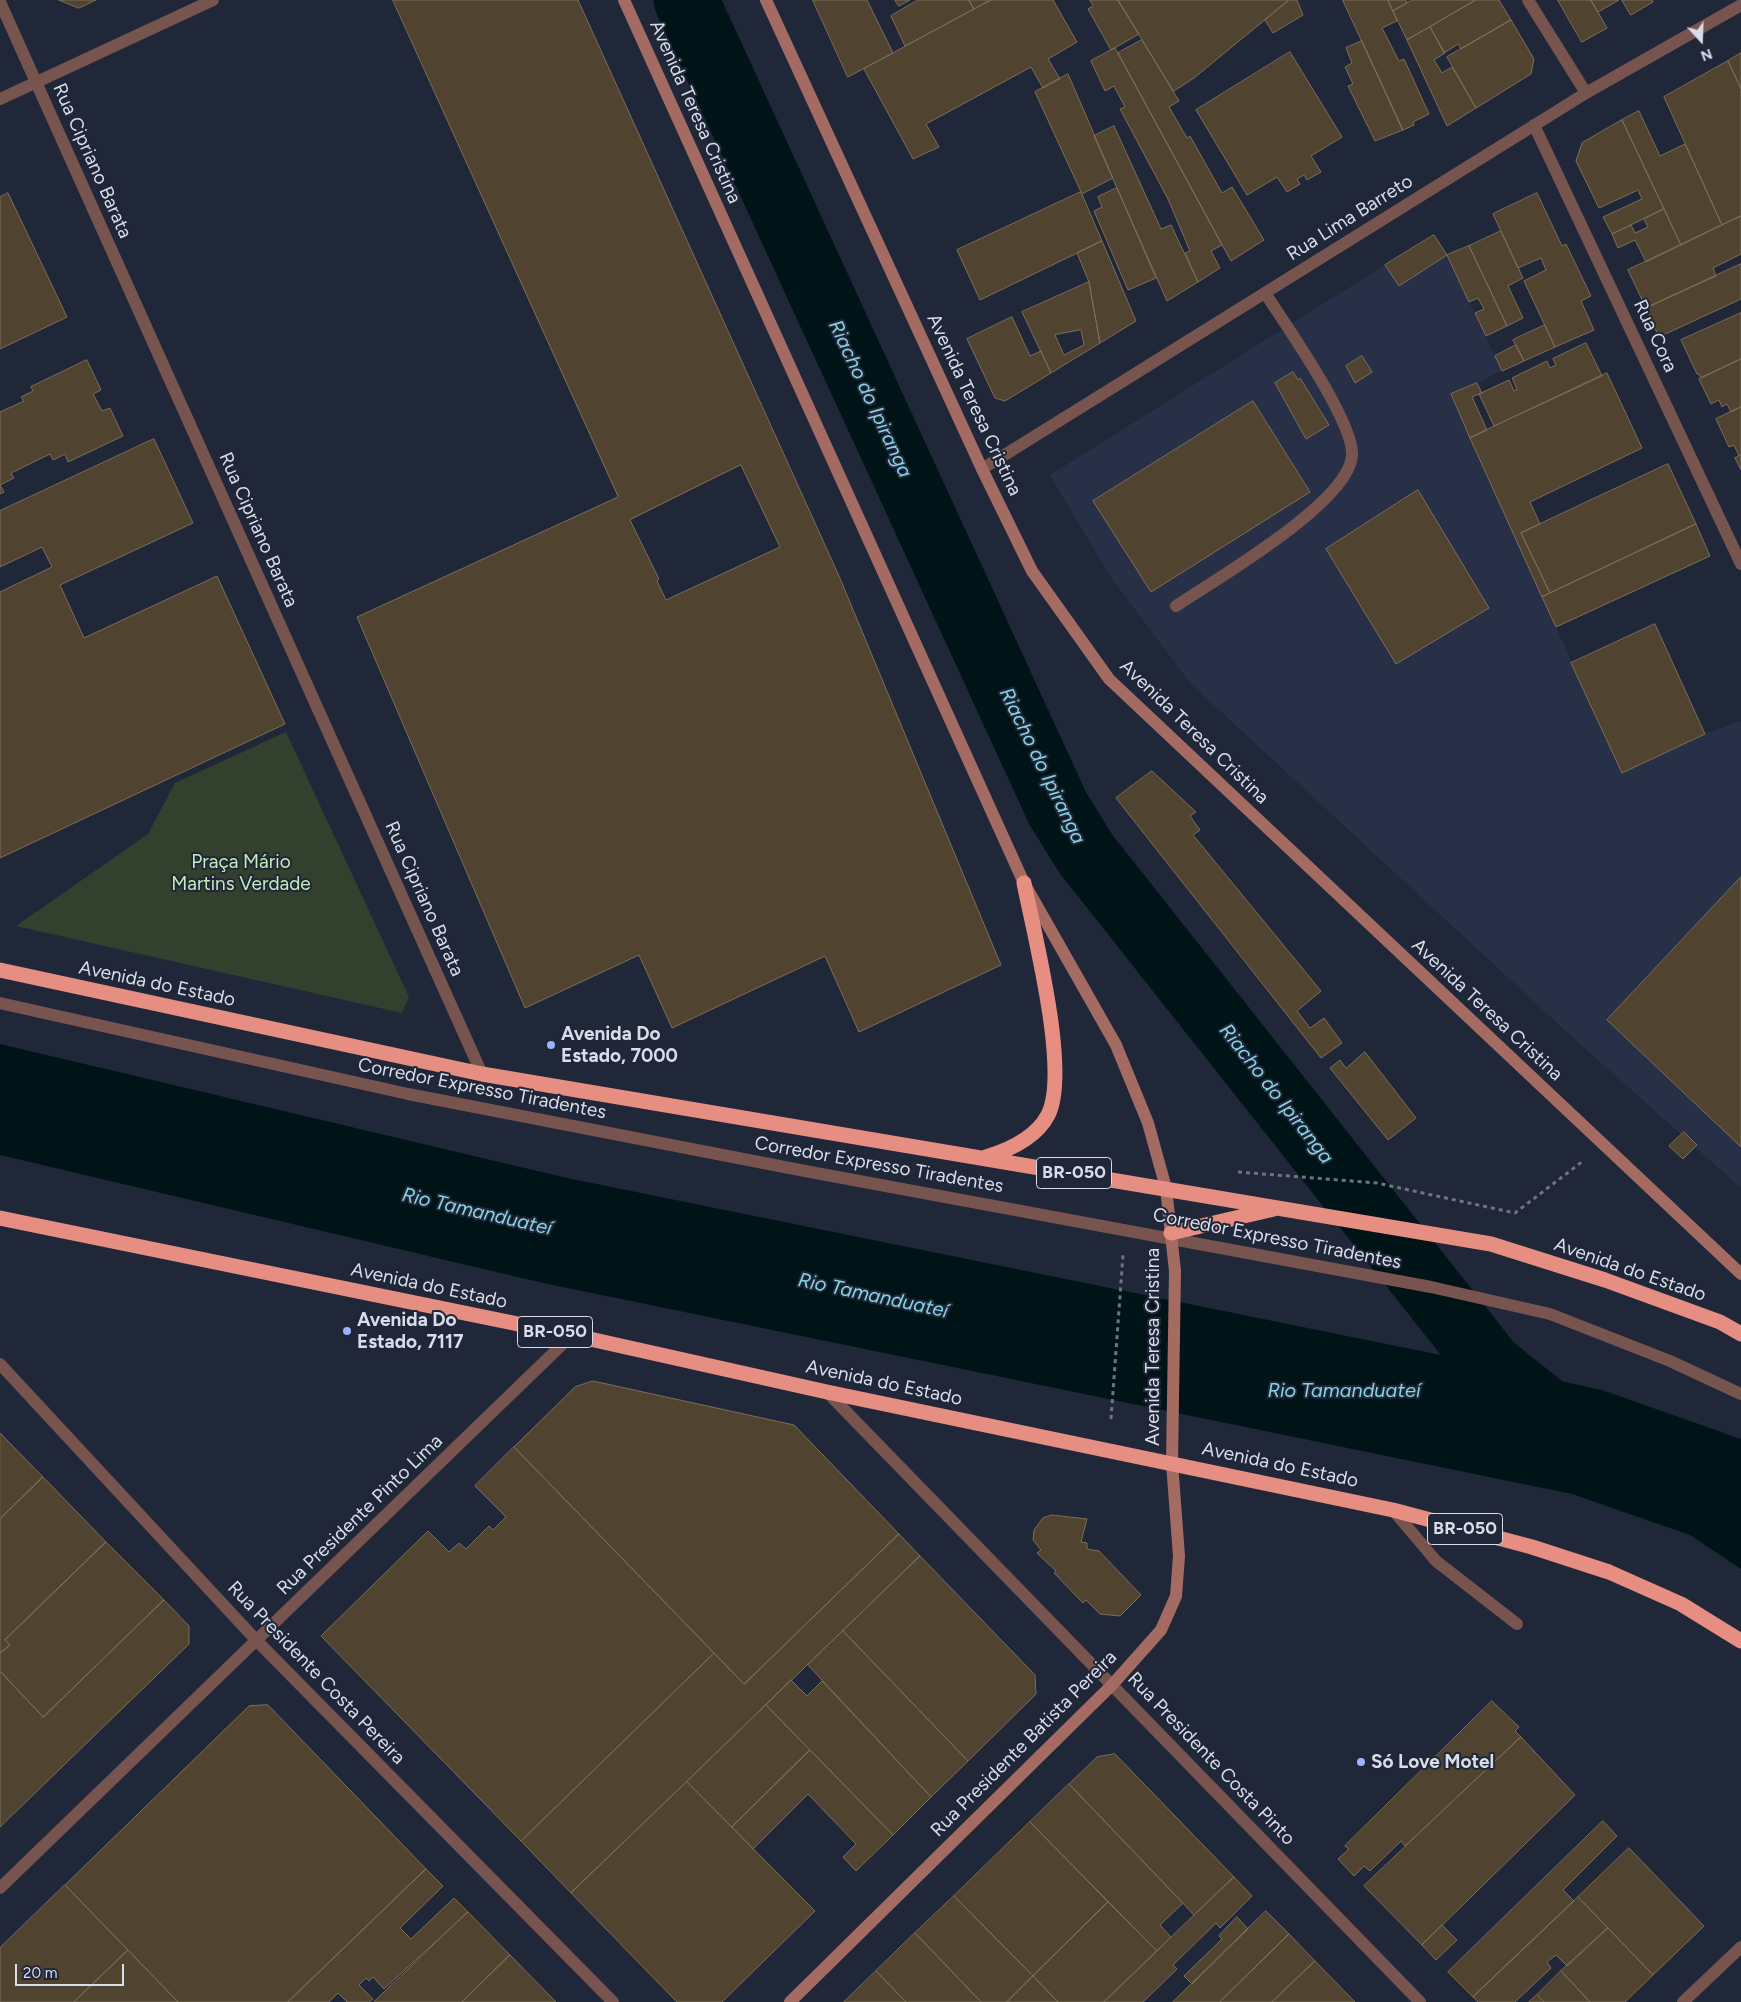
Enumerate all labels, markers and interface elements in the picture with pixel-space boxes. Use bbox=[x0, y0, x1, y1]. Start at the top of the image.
north arrow bbox=[1676, 15, 1726, 65]
street label: Avenida Teresa Cristina bbox=[644, 17, 746, 207]
text: N bbox=[1698, 45, 1714, 64]
street label: Rua Cipriano Barata bbox=[48, 80, 136, 242]
street label: Rua Lima Barreto bbox=[1283, 170, 1417, 266]
street label: Rua Cora bbox=[1628, 296, 1682, 376]
street label: Avenida Teresa Cristina bbox=[922, 310, 1026, 500]
water label: Riacho do Ipiranga bbox=[823, 316, 917, 482]
street label: Rua Cipriano Barata bbox=[214, 449, 302, 611]
street label: Avenida Teresa Cristina bbox=[1115, 655, 1273, 809]
water label: Riacho do Ipiranga bbox=[994, 684, 1090, 848]
street label: Rua Cipriano Barata bbox=[380, 818, 468, 980]
park label: Praça Mário Martins Verdade bbox=[171, 851, 311, 895]
street label: Avenida Teresa Cristina bbox=[1407, 934, 1567, 1086]
street label: Avenida do Estado bbox=[77, 956, 237, 1012]
water label: Riacho do Ipiranga bbox=[1214, 1019, 1338, 1169]
place label: Avenida Do Estado, 7000 bbox=[561, 1023, 678, 1067]
marker: Avenida Do Estado, 7000 bbox=[545, 1039, 557, 1051]
street label: Corredor Expresso Tiradentes bbox=[356, 1054, 608, 1124]
street label: Corredor Expresso Tiradentes bbox=[753, 1132, 1005, 1198]
road number: BR-050 bbox=[1036, 1158, 1112, 1188]
water label: Rio Tamanduateí bbox=[400, 1183, 554, 1241]
street label: Corredor Expresso Tiradentes bbox=[1151, 1204, 1403, 1274]
street label: Avenida do Estado bbox=[1551, 1233, 1709, 1307]
street label: Avenida Teresa Cristina bbox=[1142, 1248, 1164, 1446]
street label: Avenida do Estado bbox=[349, 1258, 509, 1314]
water label: Rio Tamanduateí bbox=[796, 1268, 950, 1324]
place label: Avenida Do Estado, 7117 bbox=[357, 1309, 464, 1353]
road number: BR-050 bbox=[518, 1316, 592, 1348]
marker: Avenida Do Estado, 7117 bbox=[341, 1325, 353, 1337]
street label: Avenida do Estado bbox=[804, 1355, 964, 1411]
water label: Rio Tamanduateí bbox=[1267, 1379, 1421, 1403]
street label: Rua Presidente Pinto Lima bbox=[273, 1430, 447, 1600]
street label: Avenida do Estado bbox=[1200, 1437, 1360, 1493]
road number: BR-050 bbox=[1428, 1514, 1502, 1545]
street label: Rua Presidente Costa Pereira bbox=[222, 1577, 410, 1769]
street label: Rua Presidente Batista Pereira bbox=[926, 1646, 1122, 1842]
street label: Rua Presidente Costa Pinto bbox=[1122, 1668, 1300, 1850]
place label: Só Love Motel bbox=[1371, 1751, 1494, 1773]
marker: Só Love Motel bbox=[1355, 1756, 1367, 1768]
scale bar bbox=[18, 1954, 126, 1986]
text: 20 m bbox=[23, 1964, 57, 1982]

